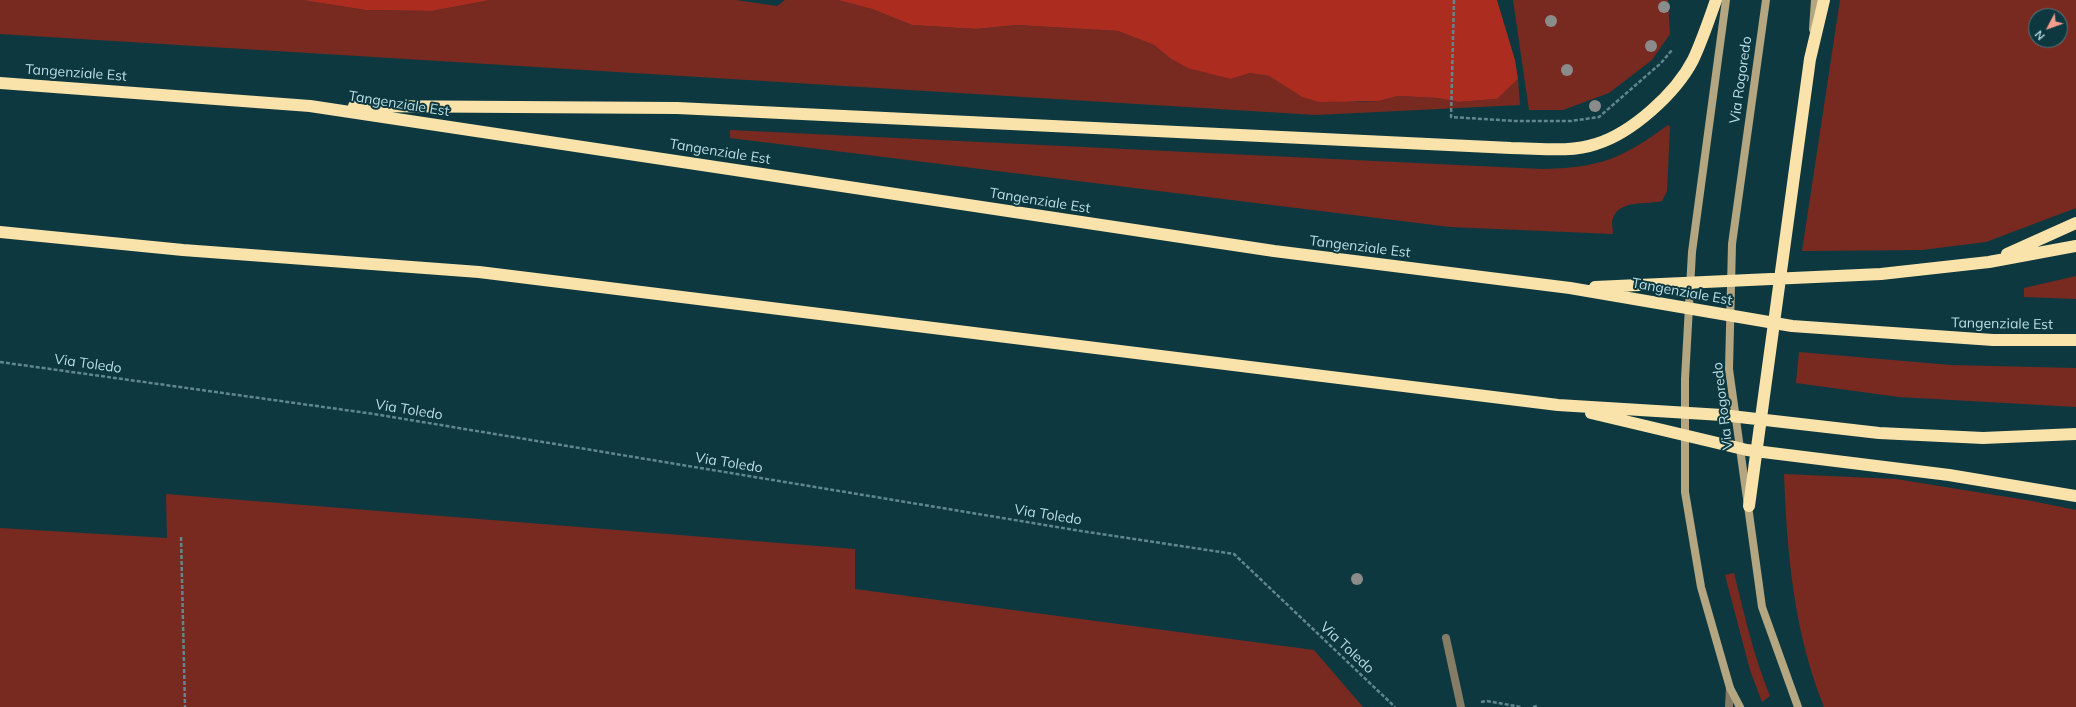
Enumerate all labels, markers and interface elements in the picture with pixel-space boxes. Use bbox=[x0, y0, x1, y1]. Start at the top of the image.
north arrow bbox=[2028, 8, 2068, 48]
text: N bbox=[2032, 27, 2048, 43]
street label: Via Rogoredo bbox=[1727, 35, 1755, 125]
street label: Tangenziale Est bbox=[25, 61, 127, 85]
street label: Tangenziale Est bbox=[347, 88, 451, 120]
street label: Tangenziale Est bbox=[668, 136, 772, 168]
street label: Tangenziale Est bbox=[988, 185, 1092, 217]
street label: Tangenziale Est bbox=[1308, 232, 1412, 262]
street label: Tangenziale Est bbox=[1630, 275, 1734, 309]
street label: Tangenziale Est bbox=[1951, 315, 2053, 333]
street label: Via Toledo bbox=[53, 351, 123, 377]
street label: Via Rogoredo bbox=[1709, 361, 1737, 451]
street label: Via Toledo bbox=[374, 396, 444, 424]
street label: Via Toledo bbox=[694, 449, 764, 477]
street label: Via Toledo bbox=[1013, 501, 1083, 529]
street label: Via Toledo bbox=[1316, 619, 1378, 677]

